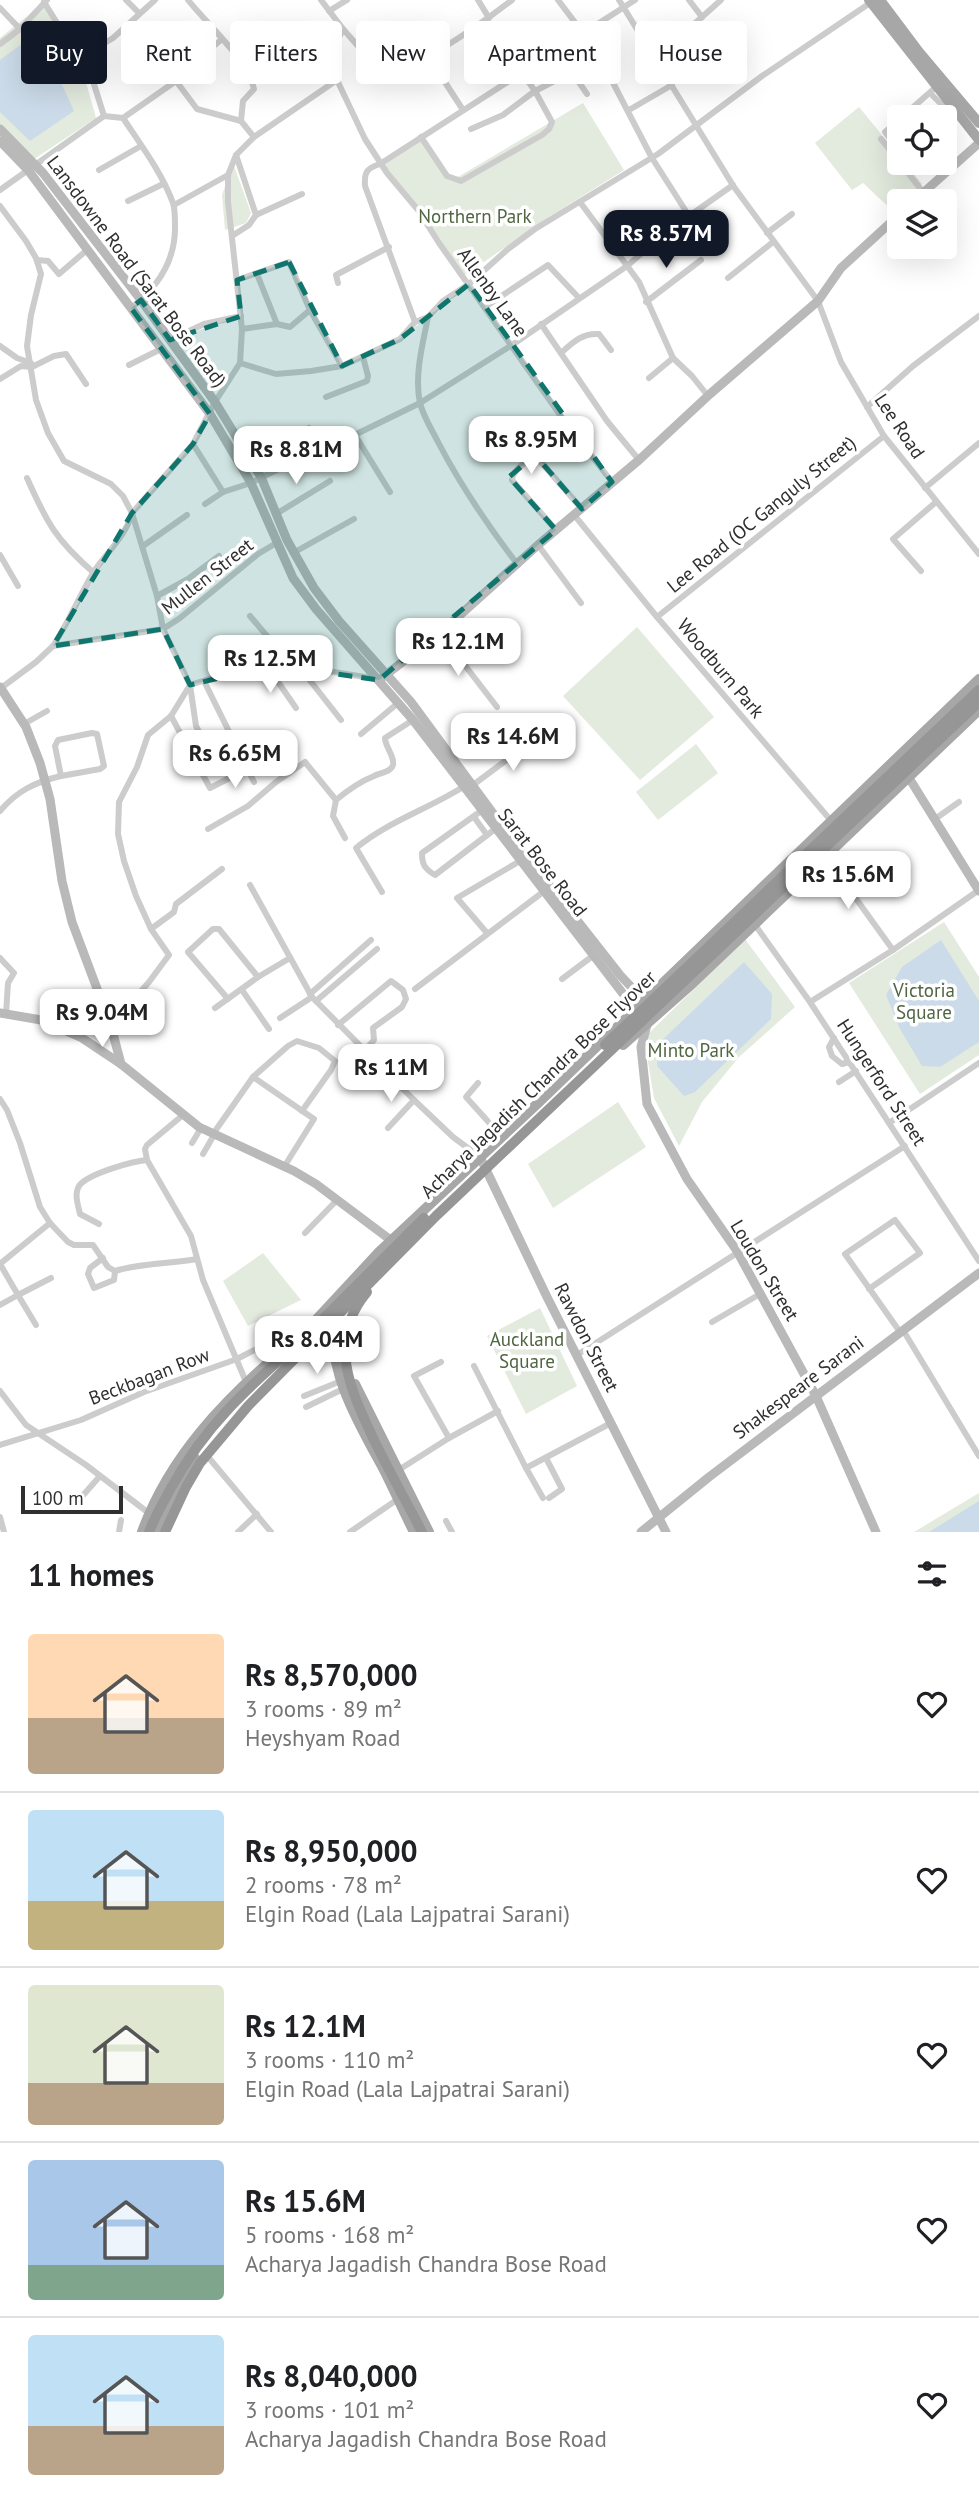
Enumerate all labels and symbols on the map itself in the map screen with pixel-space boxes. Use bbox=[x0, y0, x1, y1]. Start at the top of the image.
street label: Lansdowne Road (Sarat Bose Road) bbox=[42, 151, 232, 391]
park label: Northern Park bbox=[418, 204, 532, 228]
pin: Rs 8.57M bbox=[594, 210, 738, 270]
street label: Allenby Lane bbox=[453, 243, 533, 341]
street label: Lee Road bbox=[870, 389, 930, 463]
pin: Rs 8.95M bbox=[459, 416, 603, 476]
pin: Rs 8.81M bbox=[224, 426, 368, 486]
street label: Lee Road (OC Ganguly Street) bbox=[662, 430, 860, 598]
street label: Mullen Street bbox=[156, 532, 258, 619]
street label: Woodburn Park bbox=[672, 613, 770, 723]
pin: Rs 12.1M bbox=[386, 618, 530, 678]
pin: Rs 12.5M bbox=[198, 636, 342, 695]
pin: Rs 14.6M bbox=[441, 714, 585, 773]
pin: Rs 6.65M bbox=[163, 730, 307, 790]
street label: Sarat Bose Road bbox=[493, 803, 593, 921]
pin: Rs 15.6M bbox=[776, 852, 920, 911]
street label: Acharya Jagadish Chandra Bose Flyover bbox=[415, 965, 661, 1203]
park label: Victoria Square bbox=[892, 978, 955, 1024]
pin: Rs 9.04M bbox=[30, 990, 174, 1049]
street label: Hungerford Street bbox=[832, 1014, 932, 1150]
park label: Minto Park bbox=[648, 1038, 734, 1062]
pin: Rs 11M bbox=[334, 1044, 448, 1104]
street label: Loudon Street bbox=[725, 1215, 805, 1325]
street label: Rawdon Street bbox=[549, 1279, 625, 1396]
pin: Rs 8.04M bbox=[245, 1316, 389, 1376]
park label: Auckland Square bbox=[490, 1327, 564, 1373]
street label: Shakespeare Sarani bbox=[728, 1330, 868, 1444]
street label: Beckbagan Row bbox=[85, 1342, 213, 1410]
scale bar bbox=[21, 1483, 122, 1515]

